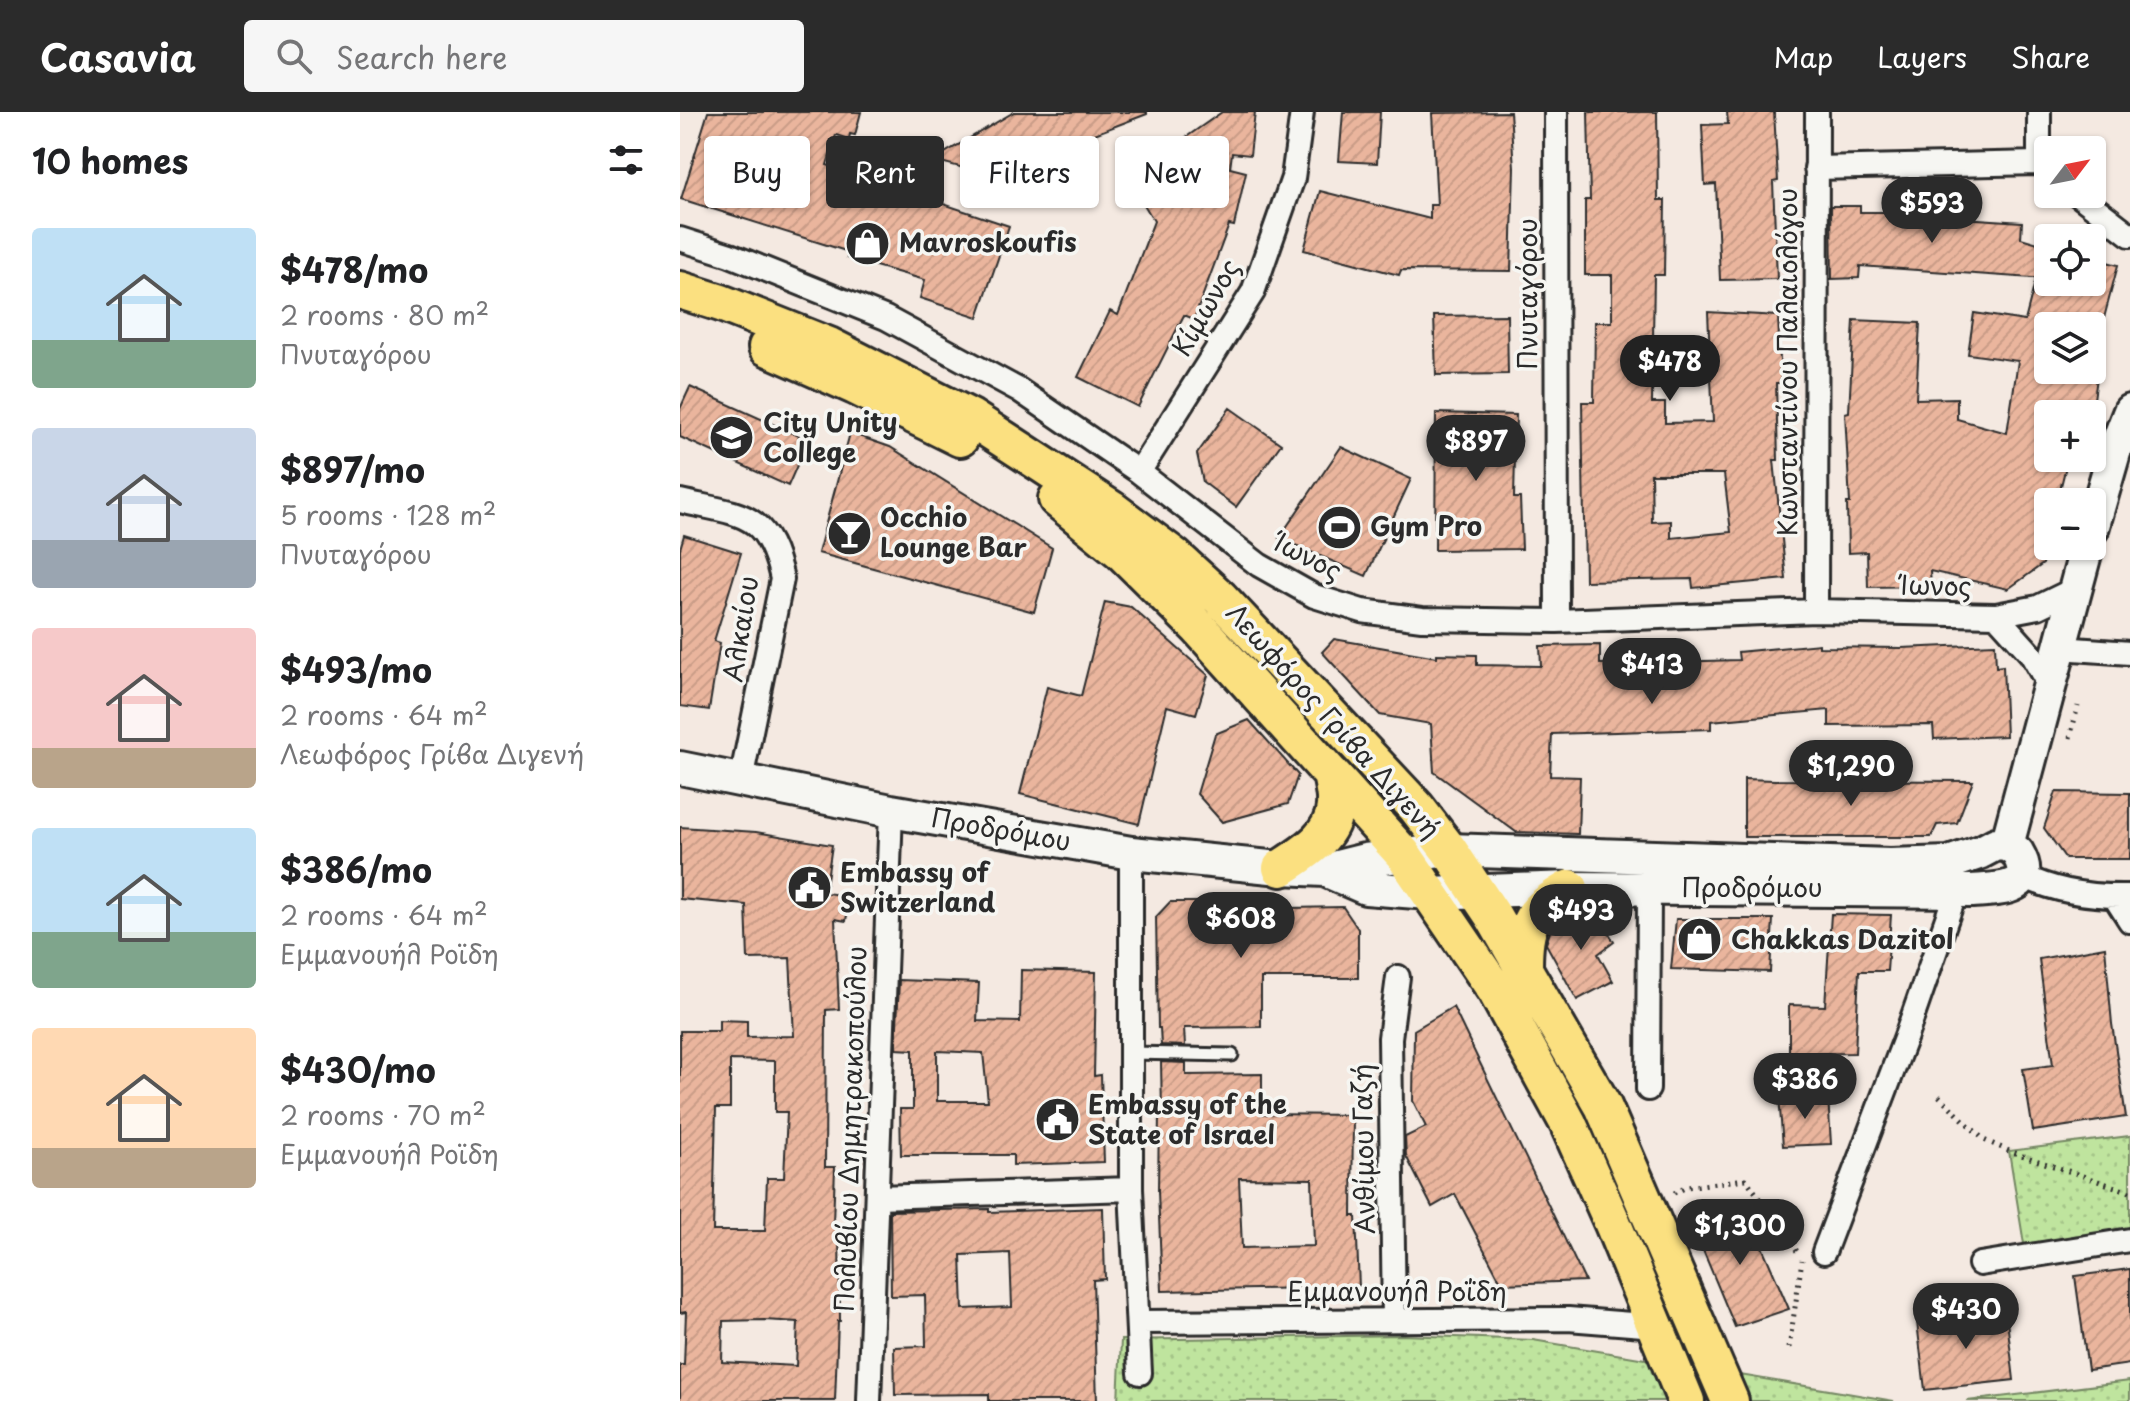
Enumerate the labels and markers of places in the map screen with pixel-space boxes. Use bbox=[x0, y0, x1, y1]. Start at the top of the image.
pin: $593 bbox=[1885, 177, 1979, 245]
shop icon: Mavroskoufis bbox=[844, 219, 892, 267]
place label: Mavroskoufis bbox=[899, 222, 1077, 261]
pin: $478 bbox=[1623, 335, 1717, 403]
place label: City Unity College bbox=[763, 402, 897, 471]
school or university icon: City Unity College bbox=[708, 414, 756, 462]
pin: $897 bbox=[1429, 415, 1523, 483]
place label: Occhio Lounge Bar bbox=[880, 497, 1027, 566]
sports icon: Gym Pro bbox=[1315, 503, 1363, 551]
place label: Gym Pro bbox=[1370, 506, 1482, 545]
bar icon: Occhio Lounge Bar bbox=[825, 509, 873, 557]
pin: $413 bbox=[1605, 638, 1699, 706]
pin: $1,290 bbox=[1786, 740, 1916, 808]
place label: Embassy of Switzerland bbox=[840, 852, 995, 921]
public building icon: Embassy of Switzerland bbox=[785, 864, 833, 912]
pin: $493 bbox=[1534, 884, 1628, 952]
pin: $608 bbox=[1194, 892, 1288, 960]
shop icon: Chakkas Dazitol bbox=[1676, 916, 1724, 964]
place label: Chakkas Dazitol bbox=[1731, 919, 1954, 958]
pin: $386 bbox=[1758, 1053, 1852, 1121]
place label: Embassy of the State of Israel bbox=[1088, 1084, 1287, 1153]
public building icon: Embassy of the State of Israel bbox=[1033, 1096, 1081, 1144]
pin: $1,300 bbox=[1675, 1199, 1805, 1267]
pin: $430 bbox=[1919, 1283, 2013, 1351]

